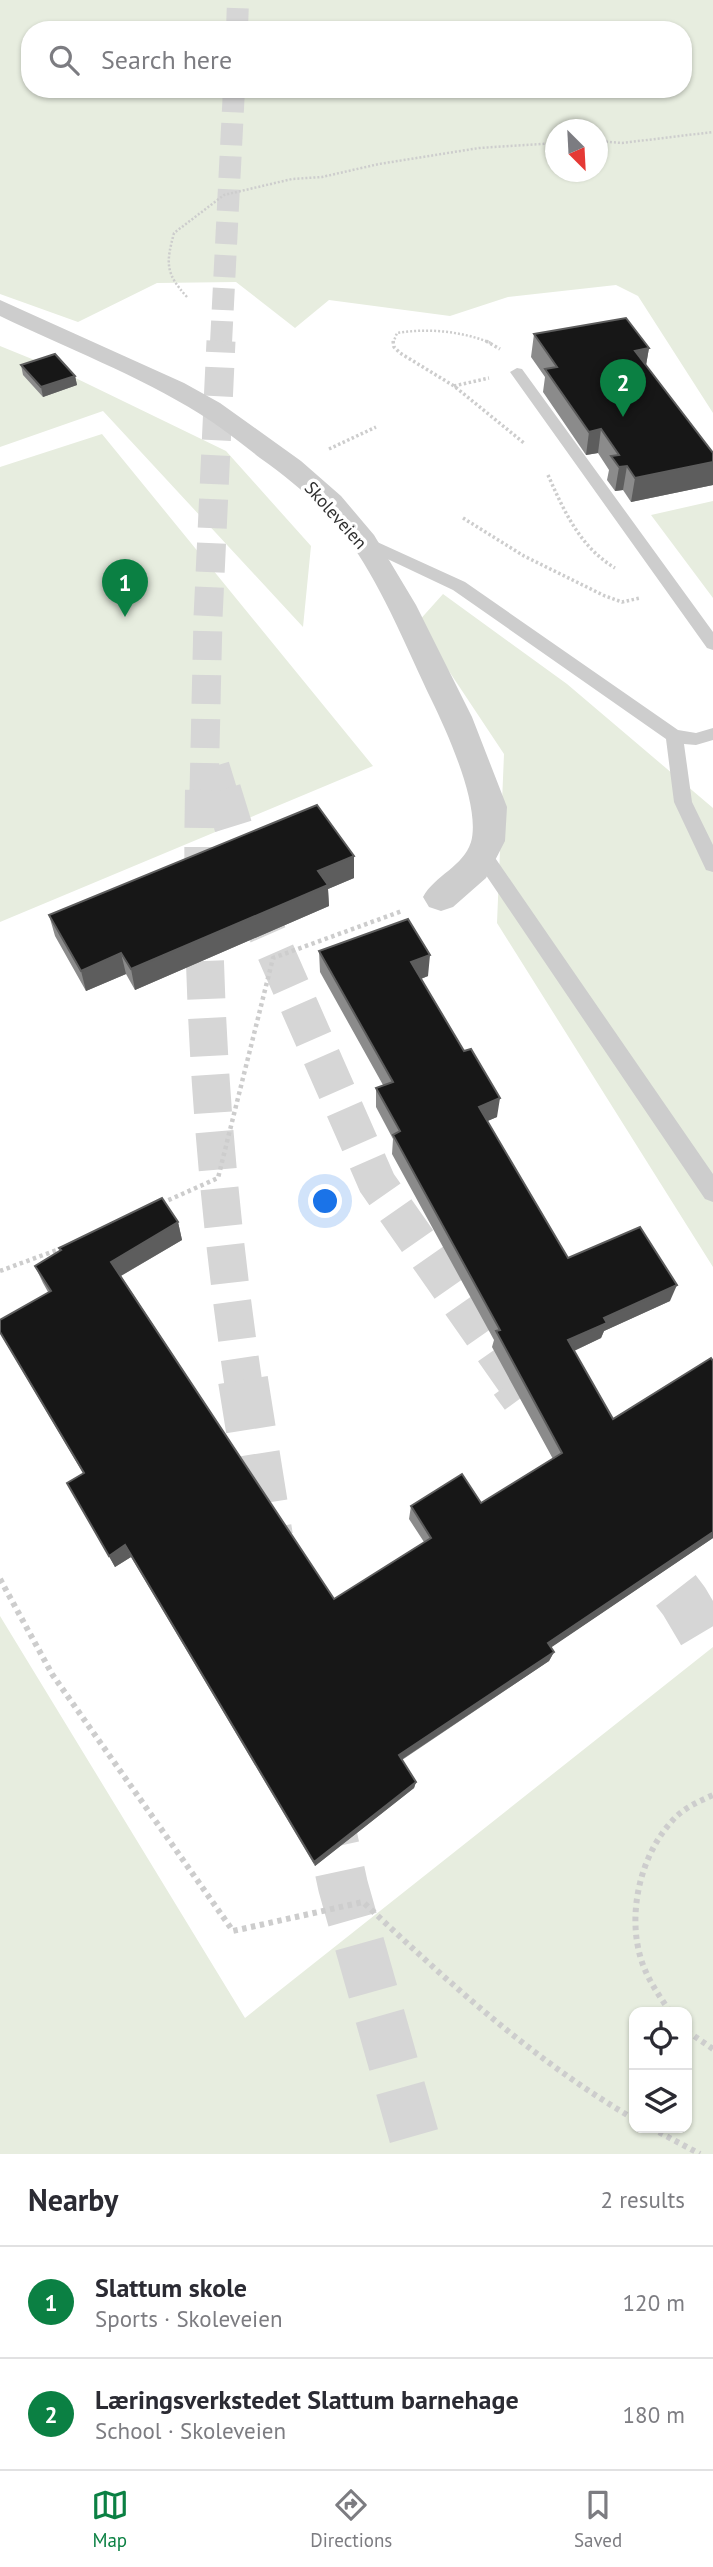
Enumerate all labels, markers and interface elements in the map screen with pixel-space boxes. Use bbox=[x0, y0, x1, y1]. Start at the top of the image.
search box bbox=[21, 21, 692, 98]
icon: search bbox=[45, 41, 83, 79]
text: Search here bbox=[101, 43, 232, 76]
north arrow bbox=[545, 119, 608, 182]
pin: 2 bbox=[600, 359, 646, 417]
street label: Skoleveien bbox=[300, 476, 372, 554]
pin: 1 bbox=[102, 559, 148, 617]
your location bbox=[308, 1184, 342, 1218]
map controls bbox=[629, 2007, 692, 2133]
button: locate bbox=[629, 2007, 692, 2070]
button: layers bbox=[629, 2070, 692, 2133]
text: Nearby bbox=[28, 2180, 118, 2219]
text: 2 results bbox=[601, 2185, 685, 2214]
text: Slattum skole bbox=[95, 2271, 247, 2304]
text: 1 bbox=[44, 2288, 58, 2317]
text: 120 m bbox=[623, 2288, 685, 2317]
text: Sports · Skoleveien bbox=[95, 2304, 283, 2333]
text: Læringsverkstedet Slattum barnehage bbox=[95, 2383, 519, 2416]
text: 2 bbox=[44, 2400, 58, 2429]
text: 180 m bbox=[623, 2400, 685, 2429]
text: School · Skoleveien bbox=[95, 2416, 286, 2445]
tab: Map bbox=[91, 2486, 129, 2552]
tab: Directions bbox=[310, 2486, 392, 2552]
tab: Saved bbox=[574, 2486, 622, 2552]

